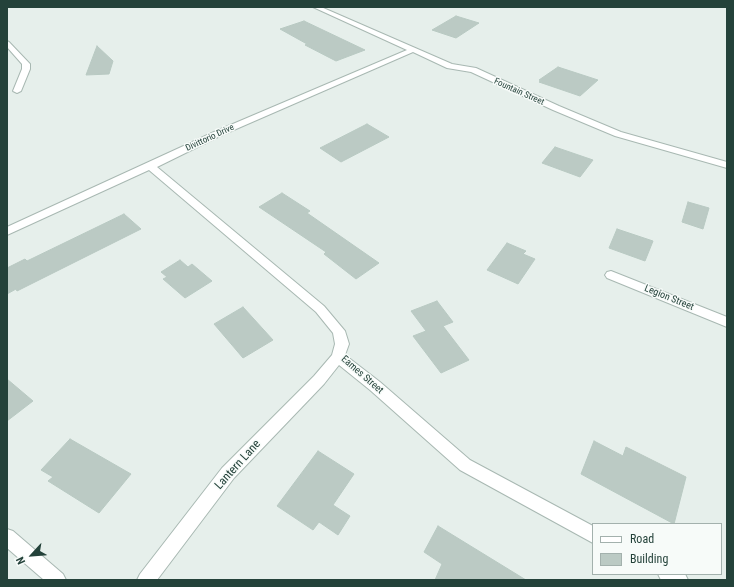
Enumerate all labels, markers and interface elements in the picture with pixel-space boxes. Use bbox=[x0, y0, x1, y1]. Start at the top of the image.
street label: Fountain Street bbox=[492, 76, 546, 108]
street label: Divittorio Drive bbox=[184, 122, 236, 154]
street label: Legion Street bbox=[643, 283, 695, 313]
street label: Eames Street bbox=[338, 353, 386, 397]
street label: Lantern Lane bbox=[212, 437, 264, 493]
legend bbox=[592, 523, 722, 575]
text: Road bbox=[630, 532, 654, 546]
north arrow bbox=[12, 535, 52, 575]
text: Building bbox=[630, 552, 668, 566]
text: N bbox=[13, 555, 28, 566]

